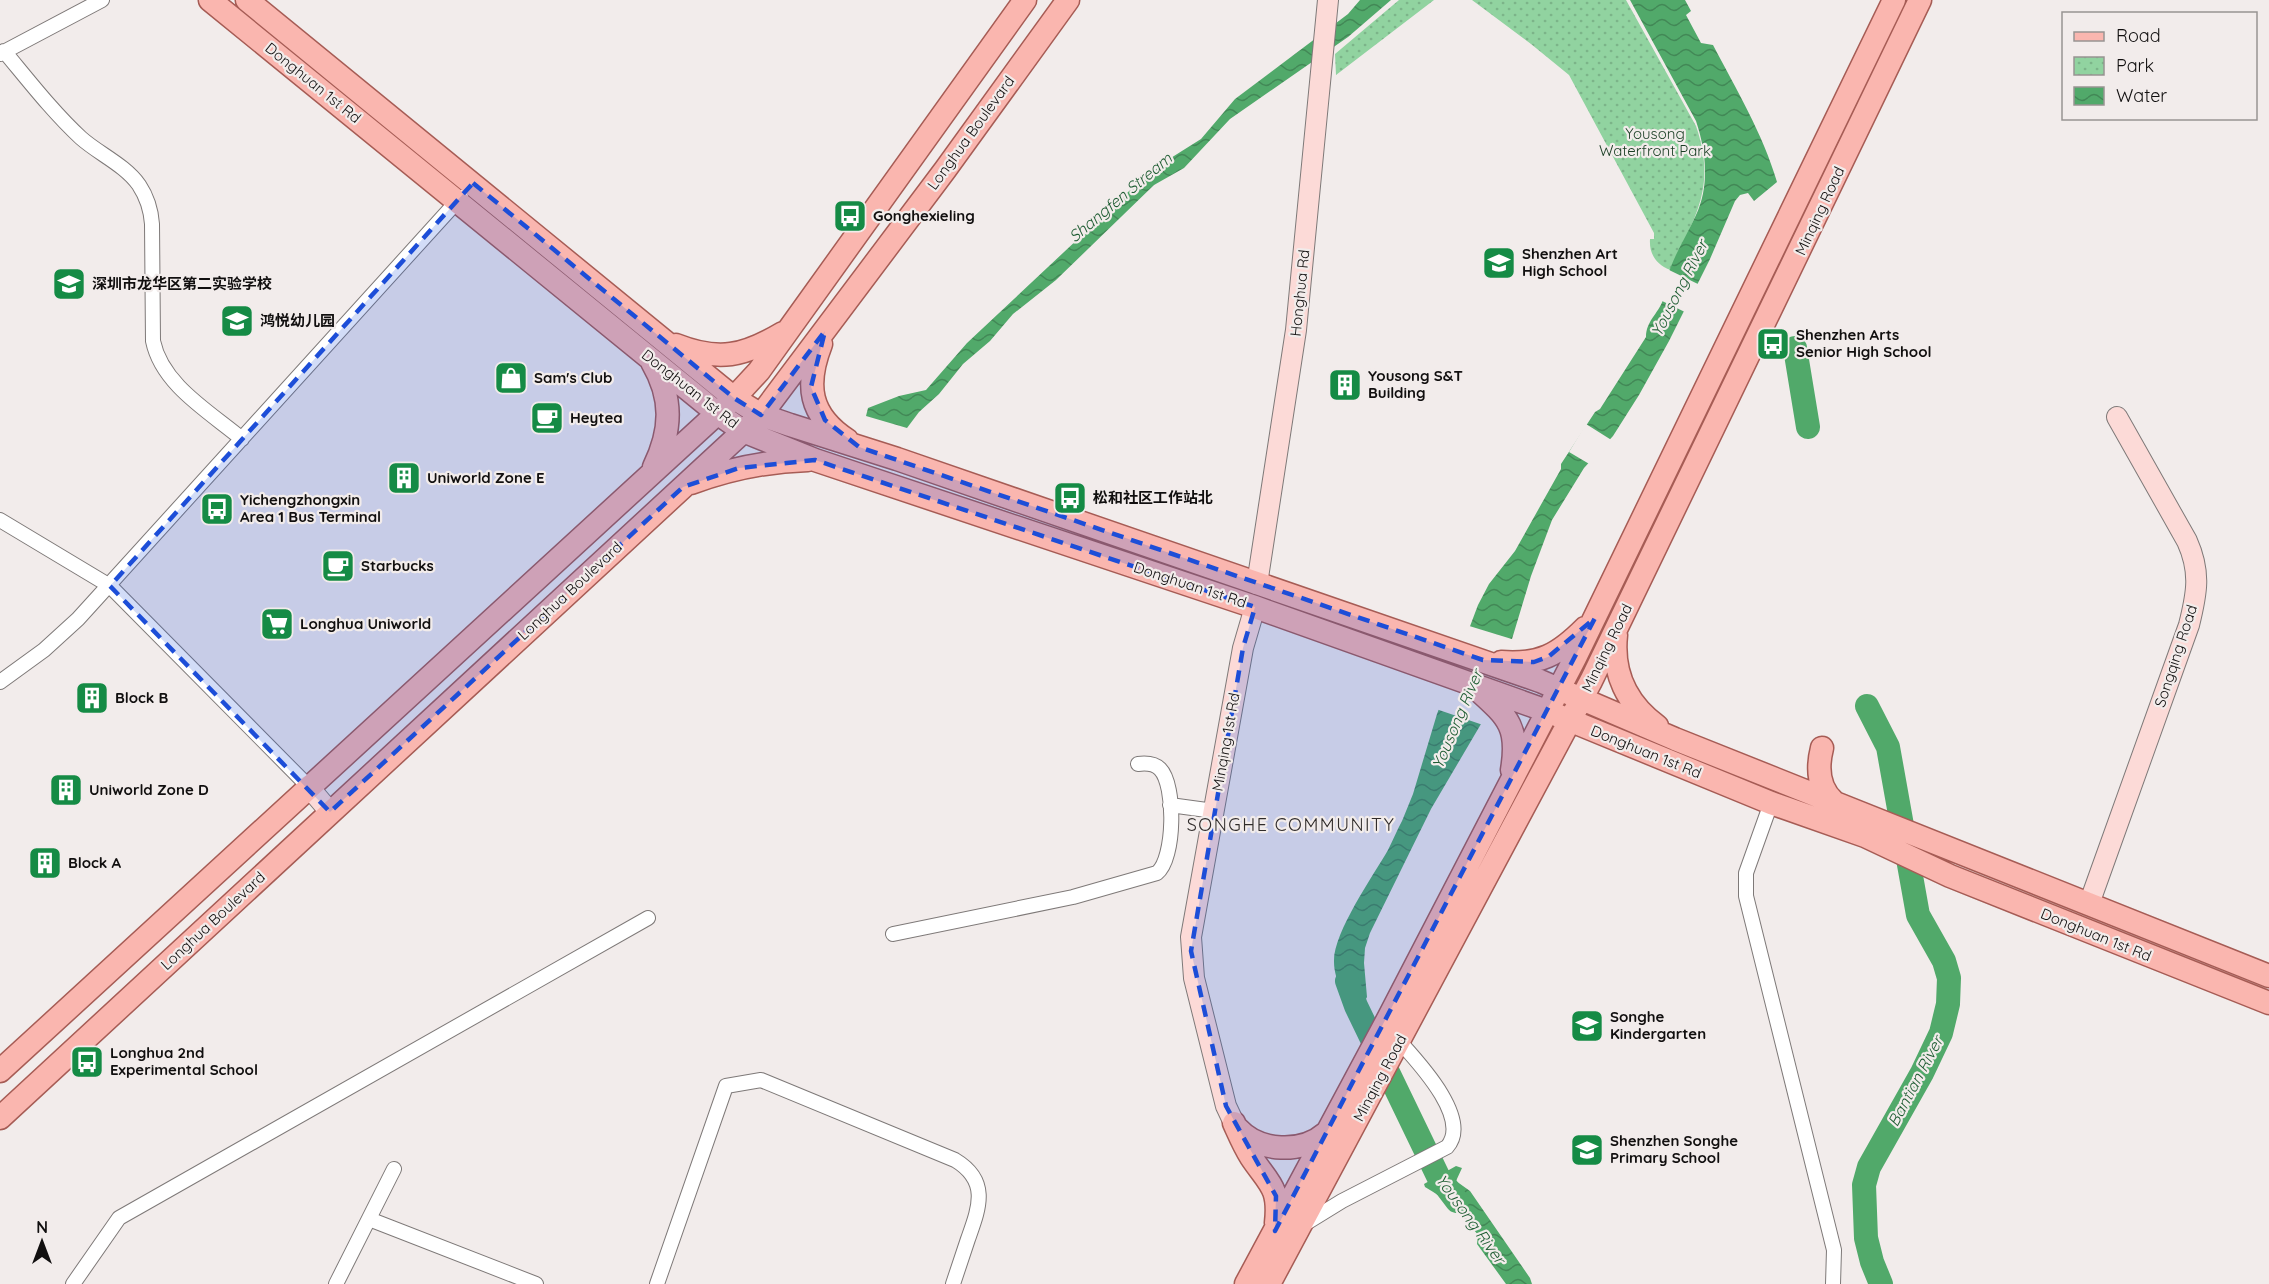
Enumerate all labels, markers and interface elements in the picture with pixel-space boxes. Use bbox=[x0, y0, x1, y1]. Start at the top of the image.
legend bbox=[2062, 12, 2257, 120]
text: Road bbox=[2116, 24, 2161, 47]
street label: Donghuan 1st Rd bbox=[262, 38, 365, 127]
text: Park bbox=[2116, 54, 2154, 77]
street label: Longhua Boulevard bbox=[923, 72, 1018, 193]
text: Water bbox=[2116, 84, 2167, 107]
park label: Yousong Waterfront Park bbox=[1599, 124, 1711, 160]
water label: Shangfen Stream bbox=[1064, 148, 1176, 246]
street label: Minqing Road bbox=[1791, 163, 1848, 258]
bus stop icon: Gonghexieling bbox=[832, 198, 868, 234]
place label: Gonghexieling bbox=[873, 206, 975, 225]
water label: Yousong River bbox=[1646, 235, 1713, 340]
place label: Shenzhen Art High School bbox=[1522, 244, 1618, 280]
school or university icon: Shenzhen Art High School bbox=[1481, 245, 1517, 281]
street label: Honghua Rd bbox=[1285, 249, 1314, 337]
school or university icon: 深圳市龙华区第二实验学校 bbox=[51, 266, 87, 302]
place label: 深圳市龙华区第二实验学校 bbox=[92, 274, 272, 293]
school or university icon: 鸿悦幼儿园 bbox=[219, 303, 255, 339]
place label: 鸿悦幼儿园 bbox=[260, 311, 335, 330]
place label: Shenzhen Arts Senior High School bbox=[1796, 325, 1932, 361]
bus stop icon: Shenzhen Arts Senior High School bbox=[1755, 326, 1791, 362]
street label: Donghuan 1st Rd bbox=[638, 345, 743, 432]
shop icon: Sam's Club bbox=[493, 360, 529, 396]
place label: Yousong S&T Building bbox=[1368, 366, 1463, 402]
building icon: Yousong S&T Building bbox=[1327, 367, 1363, 403]
place label: Sam's Club bbox=[534, 368, 612, 387]
cafe icon: Heytea bbox=[529, 400, 565, 436]
place label: Heytea bbox=[570, 408, 623, 427]
building icon: Uniworld Zone E bbox=[386, 460, 422, 496]
place label: Uniworld Zone E bbox=[427, 468, 545, 487]
bus stop icon: 松和社区工作站北 bbox=[1052, 480, 1088, 516]
place label: 松和社区工作站北 bbox=[1093, 488, 1213, 507]
place label: Yichengzhongxin Area 1 Bus Terminal bbox=[240, 490, 381, 526]
bus stop icon: Yichengzhongxin Area 1 Bus Terminal bbox=[199, 491, 235, 527]
street label: Longhua Boulevard bbox=[513, 537, 626, 644]
cafe icon: Starbucks bbox=[320, 548, 356, 584]
place label: Starbucks bbox=[361, 556, 434, 575]
street label: Donghuan 1st Rd bbox=[1131, 557, 1249, 612]
street label: Minqing Road bbox=[1577, 601, 1636, 695]
street label: Songqing Road bbox=[2150, 602, 2201, 710]
supermarket icon: Longhua Uniworld bbox=[259, 606, 295, 642]
place label: Longhua Uniworld bbox=[300, 614, 431, 633]
water label: Yousong River bbox=[1427, 665, 1488, 771]
building icon: Block B bbox=[74, 680, 110, 716]
place label: Block B bbox=[115, 688, 169, 707]
street label: Minqing 1st Rd bbox=[1208, 691, 1244, 793]
street label: Donghuan 1st Rd bbox=[1588, 721, 1704, 782]
building icon: Uniworld Zone D bbox=[48, 772, 84, 808]
place label: Uniworld Zone D bbox=[89, 780, 209, 799]
district label: SONGHE COMMUNITY bbox=[1187, 813, 1395, 836]
building icon: Block A bbox=[27, 845, 63, 881]
place label: Block A bbox=[68, 853, 122, 872]
street label: Longhua Boulevard bbox=[156, 867, 269, 974]
street label: Donghuan 1st Rd bbox=[2038, 904, 2154, 965]
place label: Songhe Kindergarten bbox=[1610, 1007, 1706, 1043]
school or university icon: Songhe Kindergarten bbox=[1569, 1008, 1605, 1044]
street label: Minqing Road bbox=[1349, 1031, 1410, 1125]
water label: Bantian River bbox=[1883, 1031, 1948, 1130]
place label: Longhua 2nd Experimental School bbox=[110, 1043, 258, 1079]
bus stop icon: Longhua 2nd Experimental School bbox=[69, 1044, 105, 1080]
place label: Shenzhen Songhe Primary School bbox=[1610, 1131, 1738, 1167]
school or university icon: Shenzhen Songhe Primary School bbox=[1569, 1132, 1605, 1168]
water label: Yousong River bbox=[1432, 1170, 1511, 1269]
north arrow bbox=[12, 1212, 72, 1272]
text: N bbox=[36, 1217, 48, 1237]

